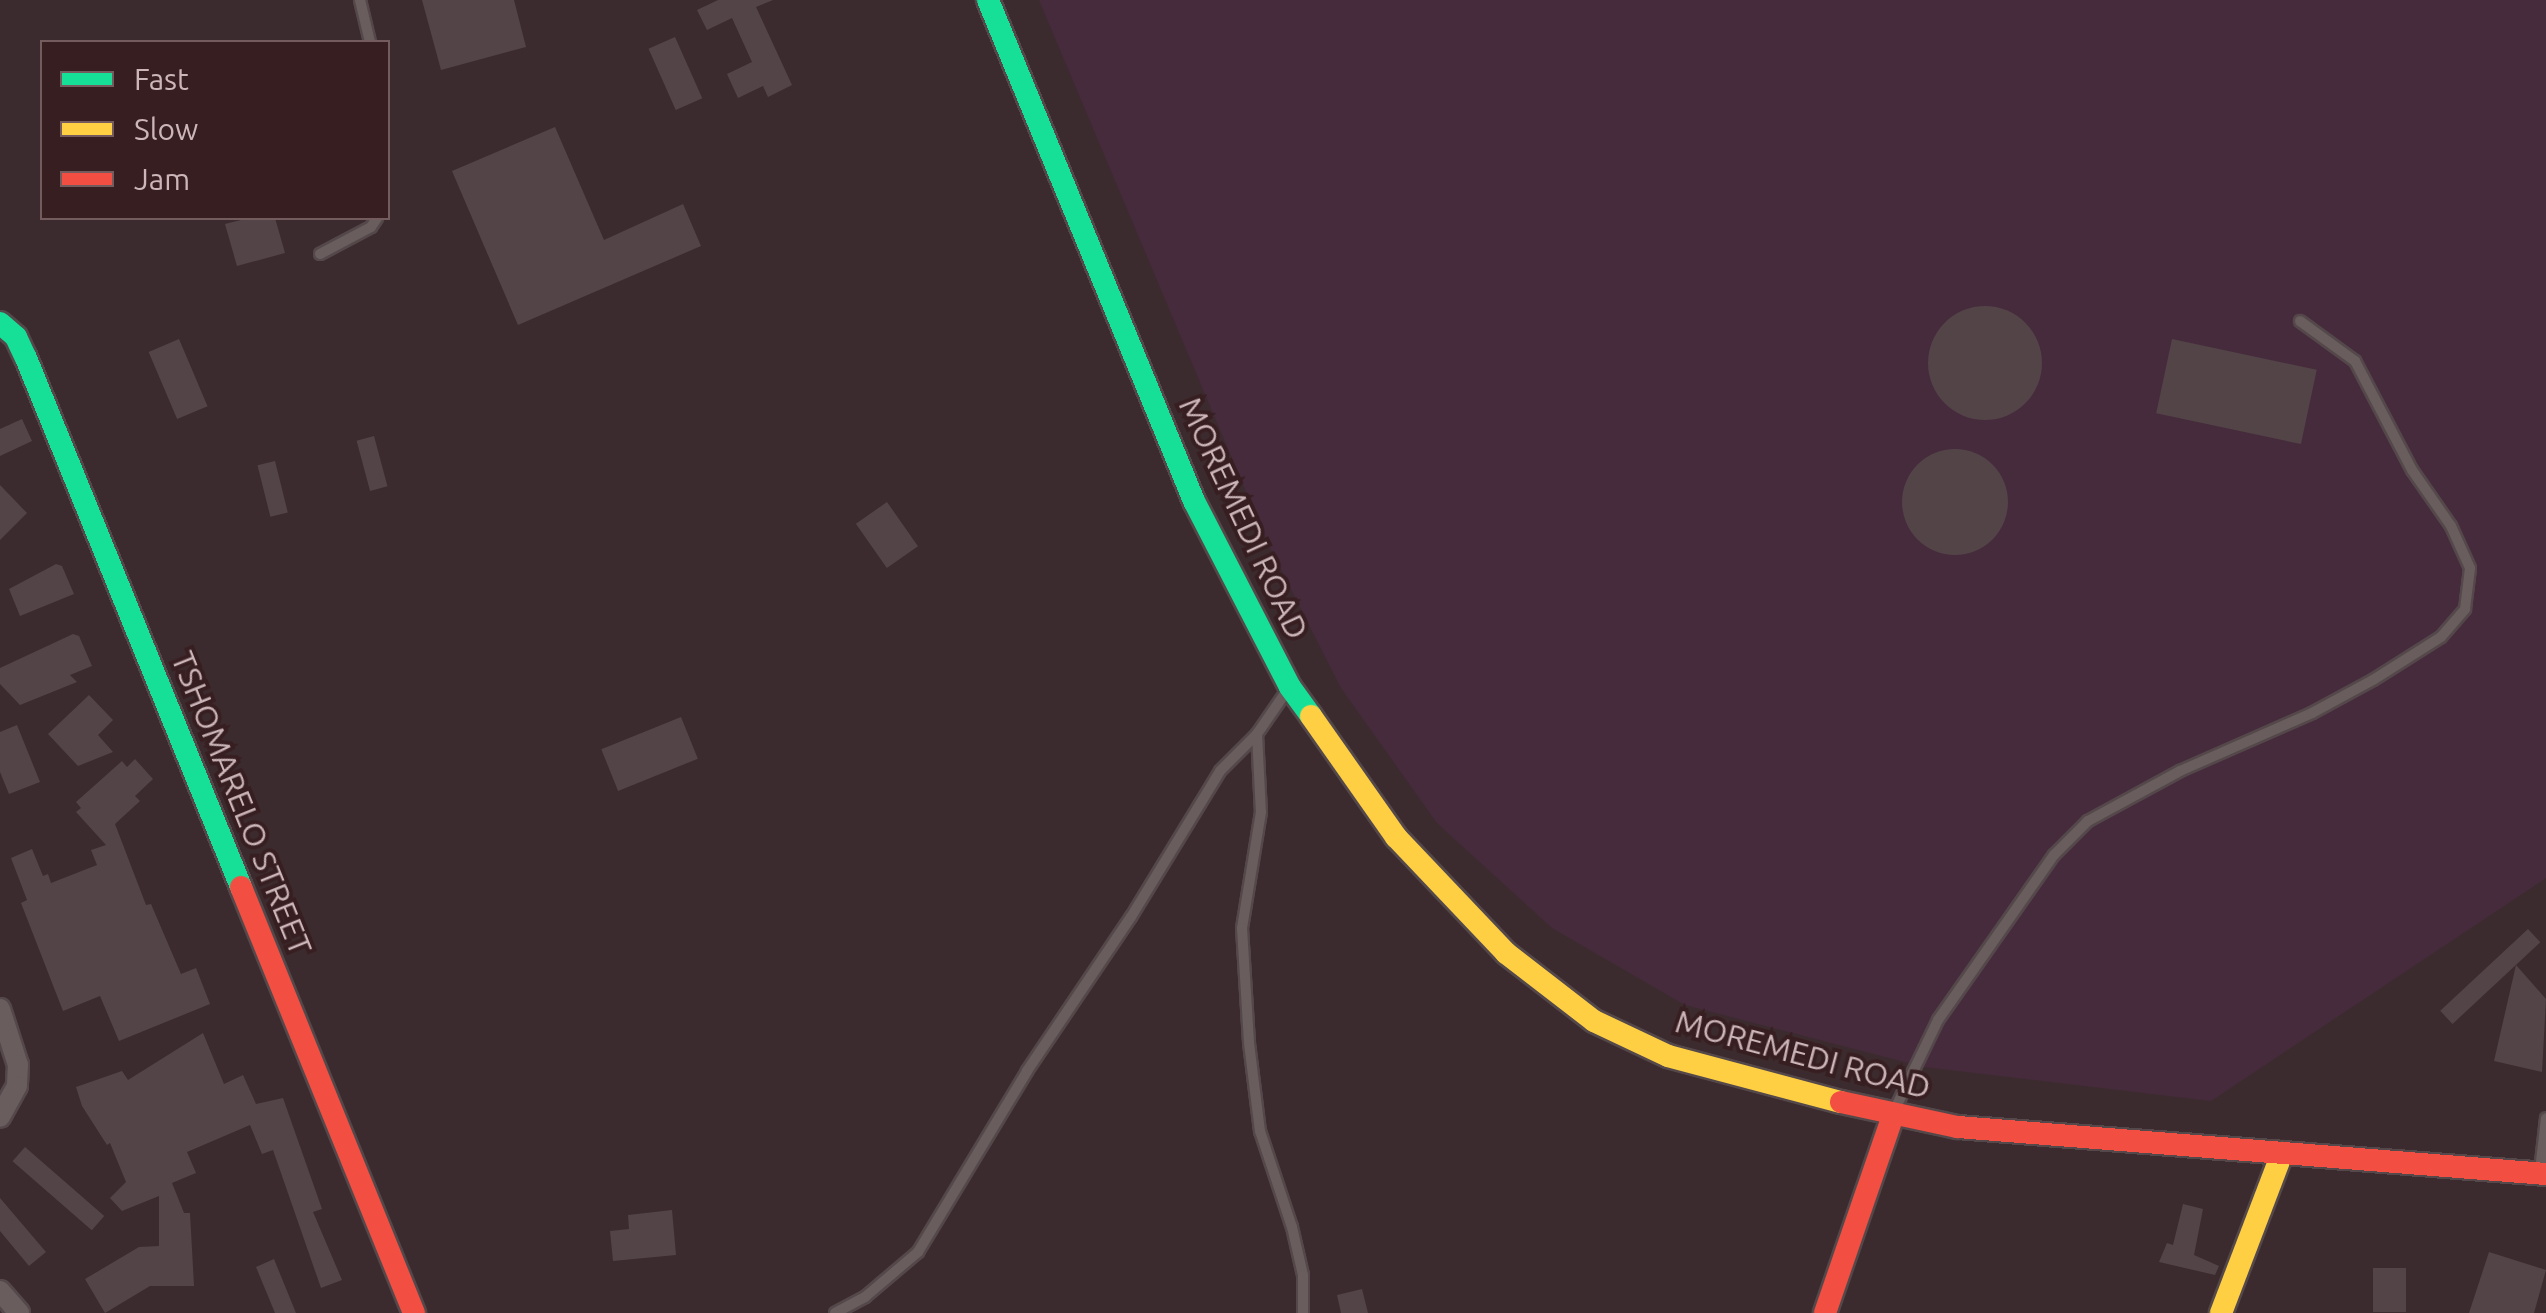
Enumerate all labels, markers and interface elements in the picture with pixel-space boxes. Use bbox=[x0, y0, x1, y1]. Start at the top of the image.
legend bbox=[40, 40, 390, 220]
text: Fast bbox=[134, 62, 189, 96]
text: Slow bbox=[134, 112, 198, 146]
text: Jam bbox=[134, 162, 190, 196]
street label: MOREMEDI ROAD bbox=[1171, 391, 1317, 645]
street label: TSHOMARELO STREET bbox=[164, 646, 320, 960]
street label: MOREMEDI ROAD bbox=[1671, 1002, 1935, 1106]

